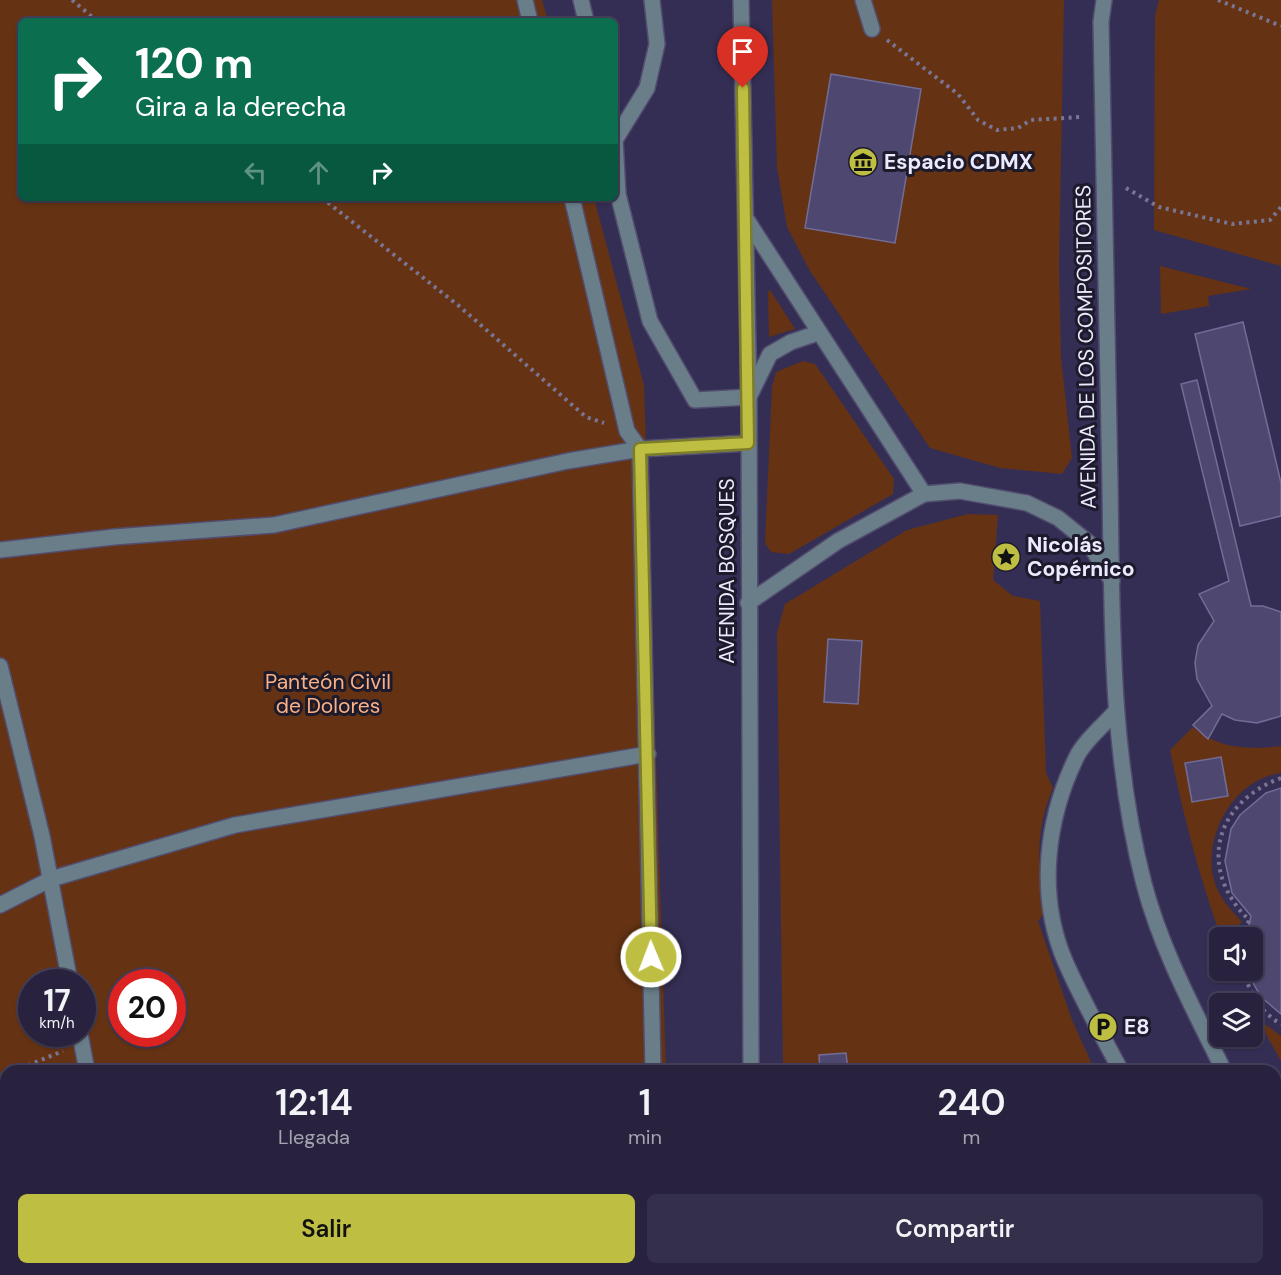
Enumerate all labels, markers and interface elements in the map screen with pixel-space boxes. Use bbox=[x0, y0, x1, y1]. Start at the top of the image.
pin bbox=[717, 26, 768, 88]
icon: arrive bbox=[726, 35, 759, 68]
text: 120 m bbox=[135, 36, 253, 91]
icon: right bbox=[36, 42, 114, 120]
text: Gira a la derecha bbox=[135, 89, 346, 124]
museum icon: Espacio CDMX bbox=[847, 146, 879, 178]
place label: Espacio CDMX bbox=[884, 148, 1033, 176]
icon: left bbox=[239, 156, 272, 189]
icon: ahead bbox=[302, 156, 335, 189]
icon: right bbox=[365, 156, 398, 189]
street label: AVENIDA DE LOS COMPOSITORES bbox=[1069, 185, 1103, 509]
street label: AVENIDA BOSQUES bbox=[713, 478, 741, 664]
place label: Nicolás Copérnico bbox=[1027, 531, 1135, 583]
place icon: Nicolás Copérnico bbox=[990, 541, 1022, 573]
park label: Panteón Civil de Dolores bbox=[265, 668, 391, 720]
position arrow bbox=[619, 925, 683, 989]
map controls bbox=[1209, 927, 1263, 1047]
button: sound bbox=[1209, 927, 1263, 981]
speed limit sign: 20 bbox=[108, 969, 186, 1047]
text: 17 bbox=[43, 981, 71, 1020]
button: layers bbox=[1209, 993, 1263, 1047]
parking icon: E8 bbox=[1087, 1011, 1119, 1043]
text: km/h bbox=[39, 1013, 75, 1033]
place label: E8 bbox=[1124, 1013, 1150, 1041]
text: 12:14 bbox=[275, 1079, 353, 1126]
text: 1 bbox=[639, 1079, 651, 1126]
text: 240 bbox=[937, 1079, 1006, 1126]
text: Llegada bbox=[278, 1124, 350, 1150]
text: min bbox=[628, 1124, 662, 1150]
text: m bbox=[963, 1124, 980, 1150]
button: Salir bbox=[18, 1194, 635, 1263]
button: Compartir bbox=[647, 1194, 1263, 1263]

